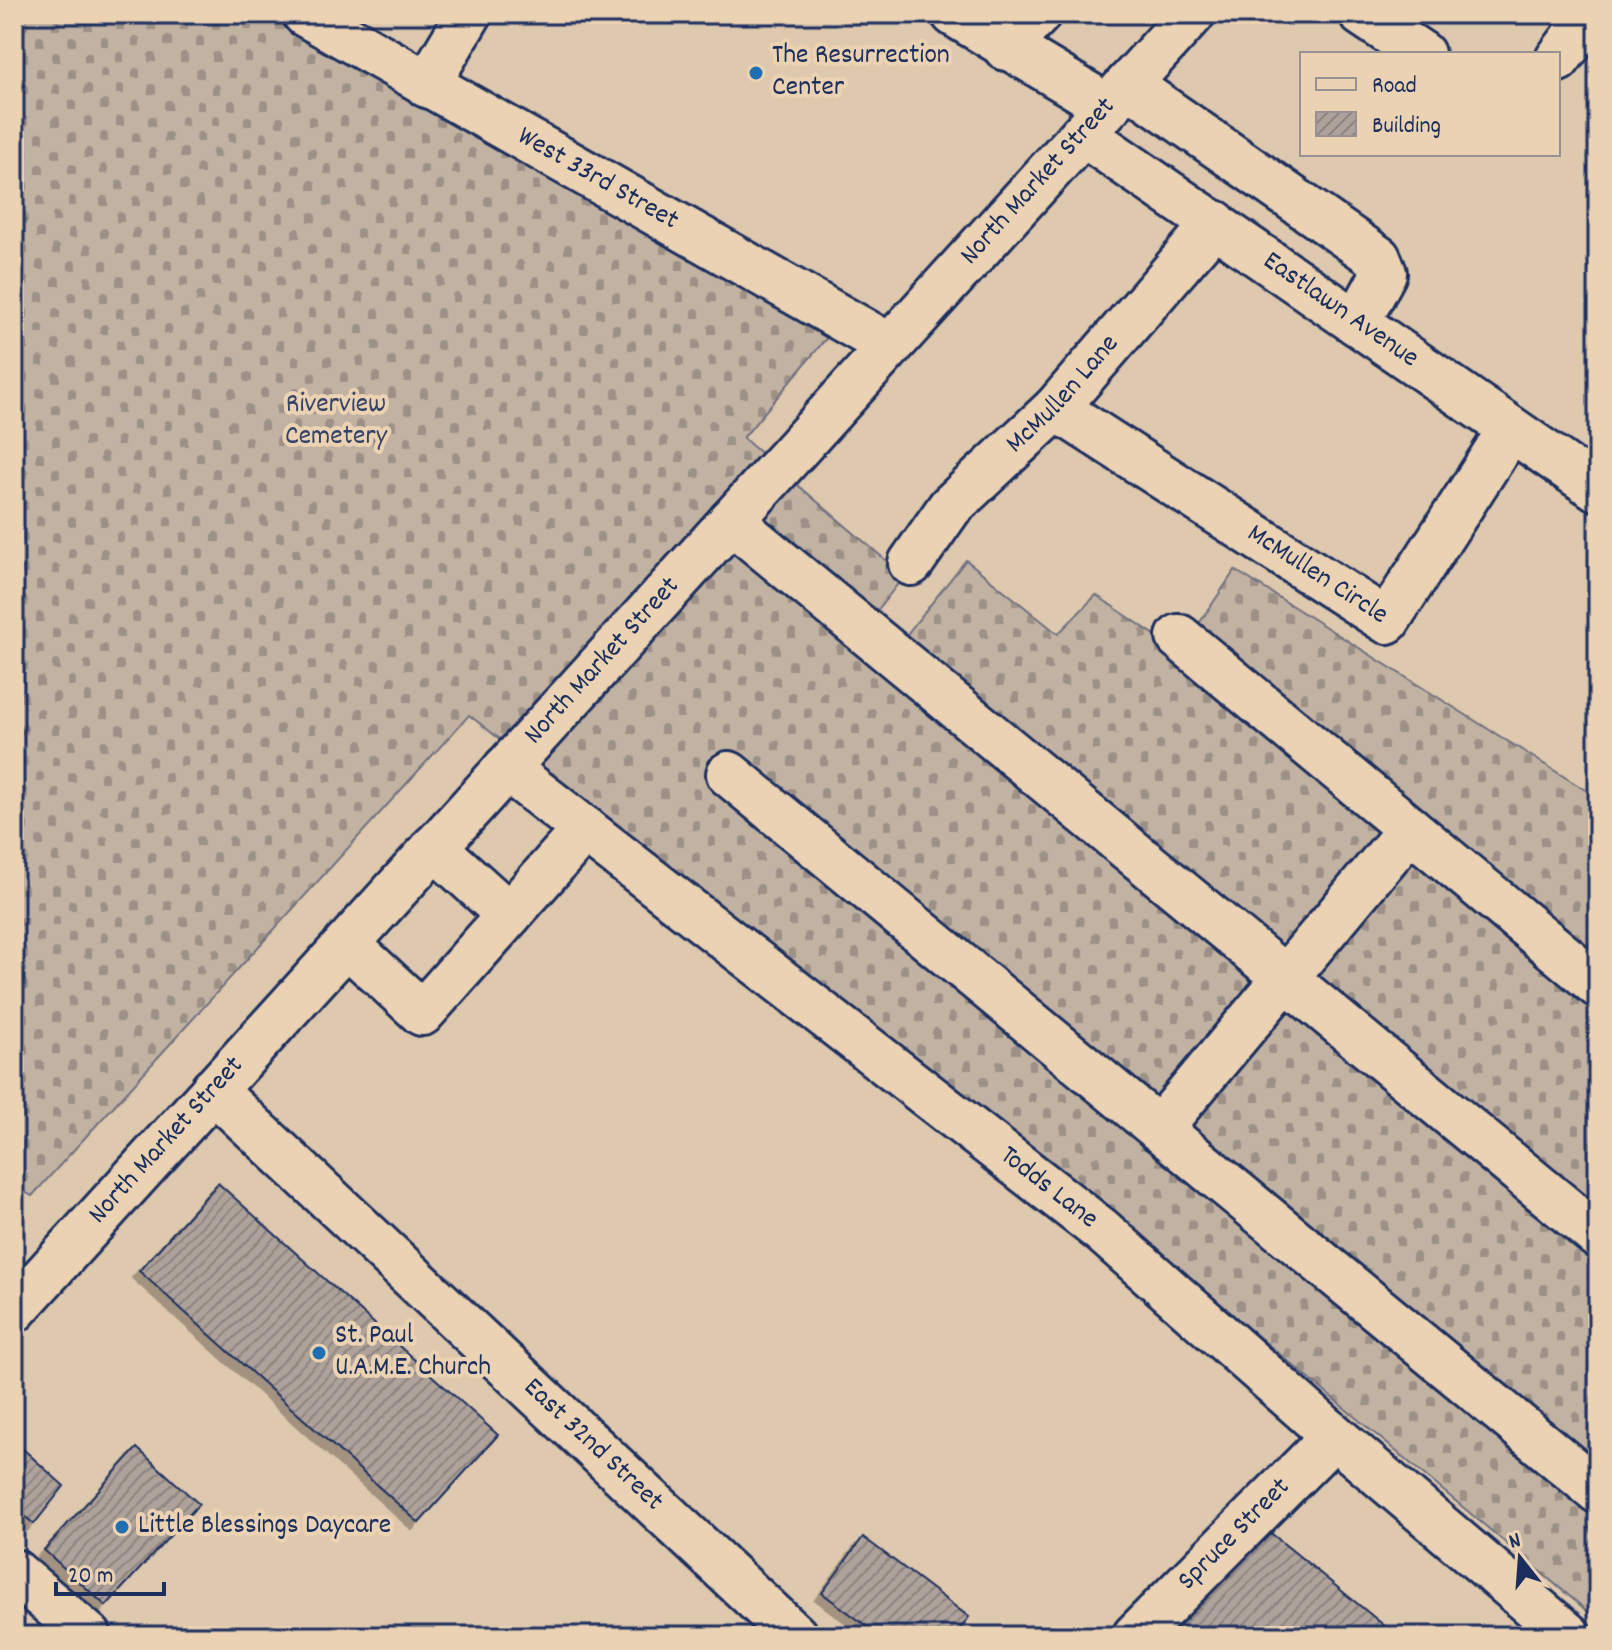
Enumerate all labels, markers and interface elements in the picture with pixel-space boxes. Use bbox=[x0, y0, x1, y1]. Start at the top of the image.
place label: The Resurrection Center bbox=[772, 37, 950, 109]
legend bbox=[1300, 52, 1560, 156]
marker: The Resurrection Center bbox=[747, 64, 765, 82]
text: Road bbox=[1372, 70, 1417, 104]
street label: North Market Street bbox=[952, 89, 1126, 275]
text: Building bbox=[1372, 110, 1441, 144]
street label: West 33rd Street bbox=[509, 118, 685, 242]
street label: Eastlawn Avenue bbox=[1254, 243, 1426, 379]
street label: McMullen Lane bbox=[998, 327, 1130, 464]
park label: Riverview Cemetery bbox=[285, 386, 388, 458]
street label: McMullen Circle bbox=[1238, 515, 1395, 636]
street label: North Market Street bbox=[516, 569, 690, 755]
street label: North Market Street bbox=[80, 1048, 254, 1234]
street label: Todds Lane bbox=[990, 1138, 1106, 1240]
place label: St. Paul U.A.M.E. Church bbox=[335, 1317, 491, 1389]
marker: St. Paul U.A.M.E. Church bbox=[310, 1344, 328, 1362]
street label: East 32nd Street bbox=[513, 1370, 671, 1522]
street label: Spruce Street bbox=[1170, 1470, 1301, 1601]
place label: Little Blessings Daycare bbox=[138, 1507, 391, 1547]
marker: Little Blessings Daycare bbox=[113, 1518, 131, 1536]
north arrow bbox=[1480, 1518, 1560, 1598]
text: N bbox=[1505, 1526, 1525, 1559]
scale bar bbox=[56, 1546, 164, 1596]
text: 20 m bbox=[68, 1560, 114, 1594]

